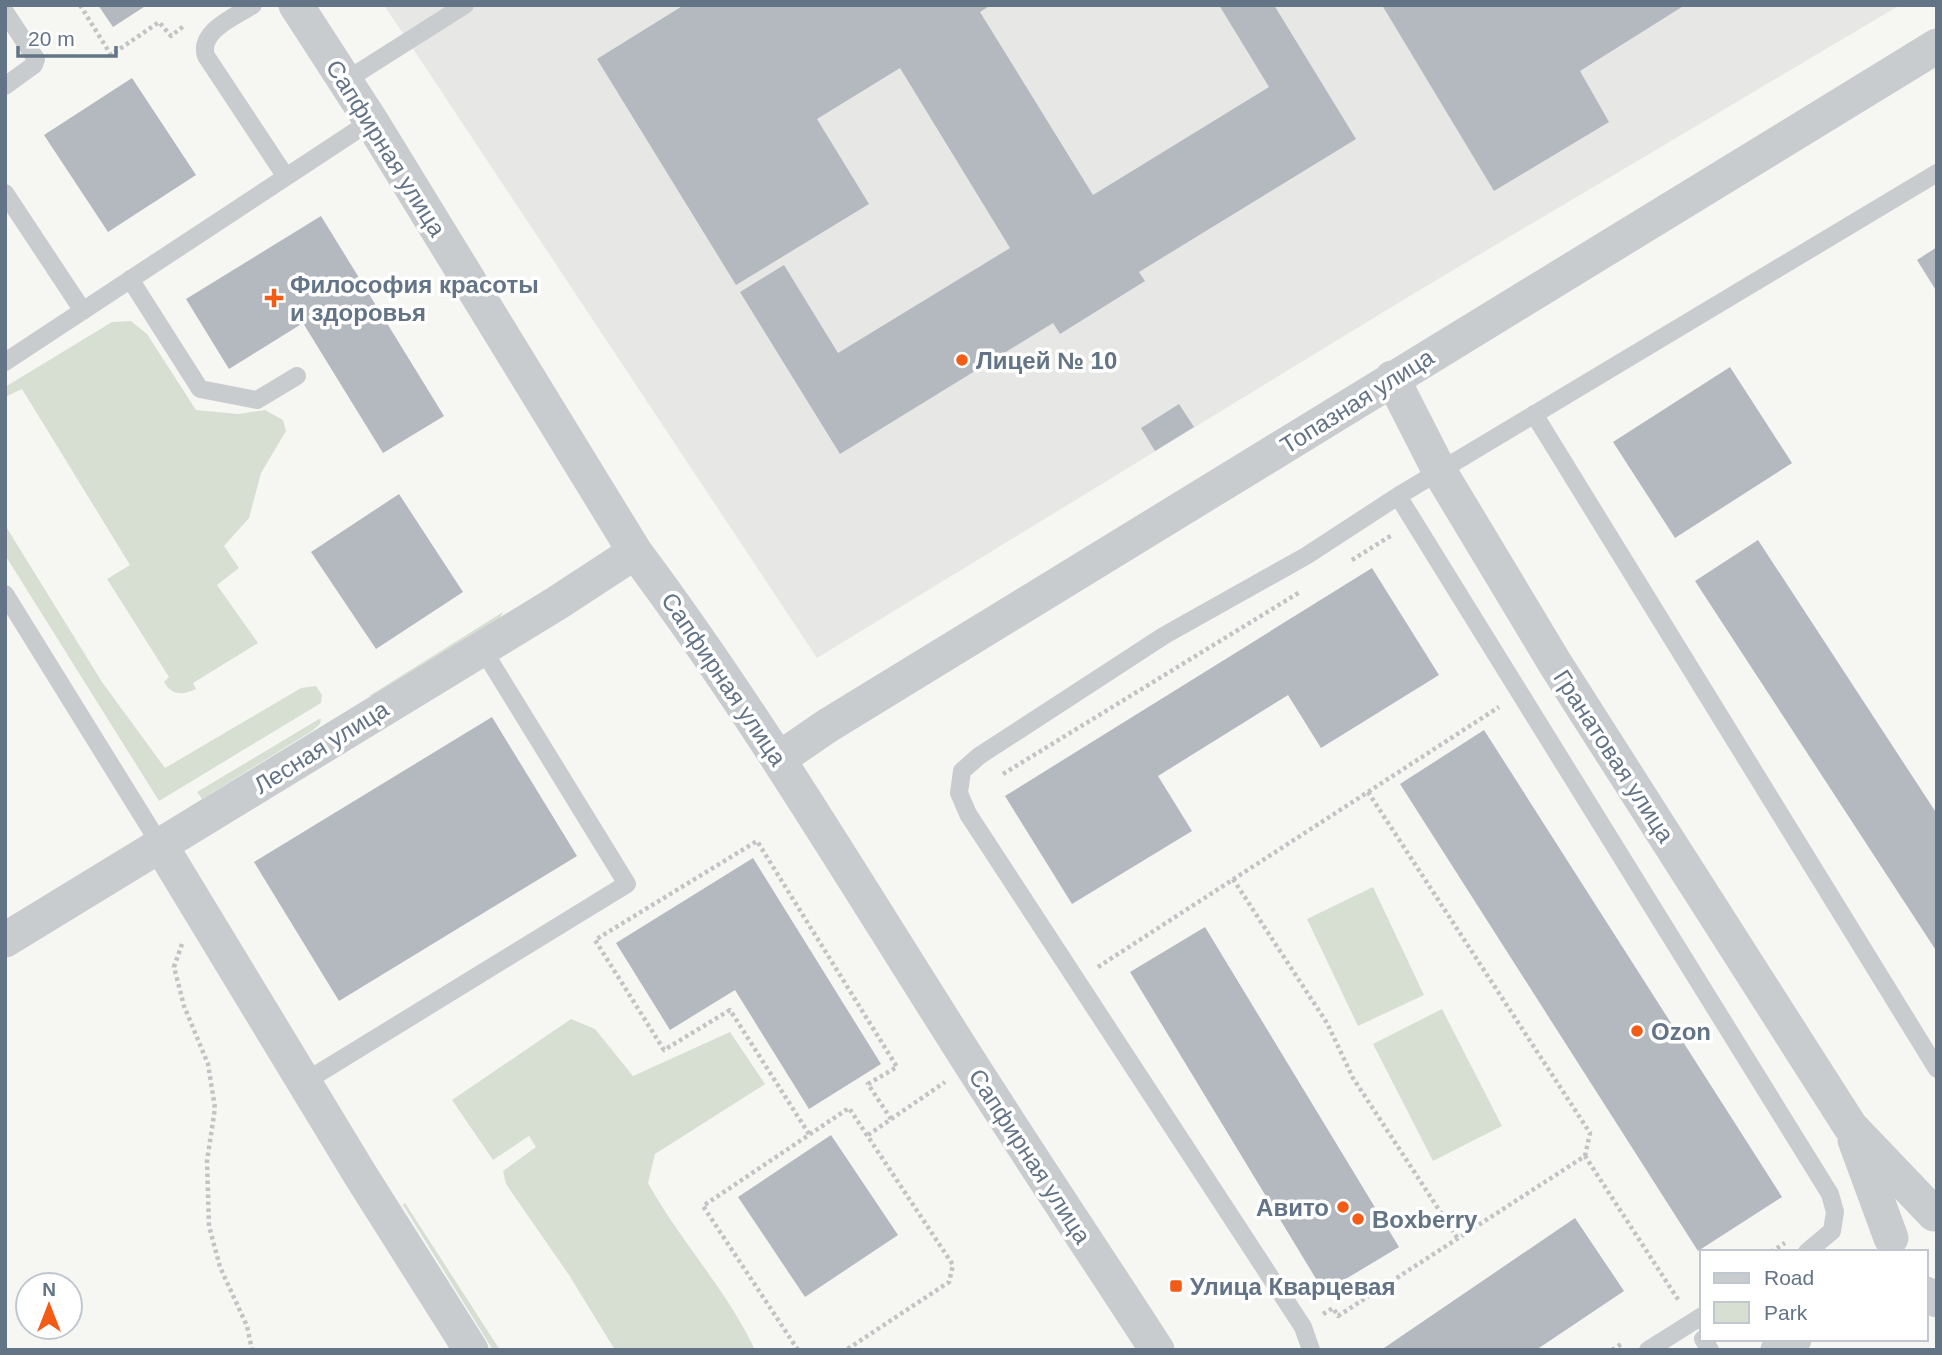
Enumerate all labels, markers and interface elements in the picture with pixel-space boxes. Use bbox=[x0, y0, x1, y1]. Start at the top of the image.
scale bar bbox=[18, 14, 116, 58]
text: 20 m bbox=[28, 27, 75, 50]
street label: Сапфирная улица bbox=[321, 55, 451, 242]
place label: Философия красоты и здоровья bbox=[290, 271, 539, 326]
marker: Философия красоты и здоровья bbox=[264, 288, 284, 308]
street label: Топазная улица bbox=[1275, 343, 1439, 459]
place label: Лицей № 10 bbox=[976, 347, 1117, 374]
marker: Лицей № 10 bbox=[954, 352, 970, 368]
street label: Сапфирная улица bbox=[656, 587, 792, 771]
street label: Гранатовая улица bbox=[1548, 665, 1680, 848]
street label: Лесная улица bbox=[249, 695, 394, 799]
place label: Ozon bbox=[1651, 1018, 1711, 1045]
marker: Ozon bbox=[1629, 1023, 1645, 1039]
street label: Сапфирная улица bbox=[963, 1064, 1097, 1249]
place label: Авито bbox=[1256, 1194, 1329, 1221]
marker: Авито bbox=[1335, 1199, 1351, 1215]
place label: Boxberry bbox=[1372, 1206, 1478, 1233]
marker: Boxberry bbox=[1350, 1211, 1366, 1227]
legend bbox=[1700, 1250, 1928, 1341]
text: Road bbox=[1764, 1266, 1814, 1289]
north arrow bbox=[14, 1271, 84, 1341]
place label: Улица Кварцевая bbox=[1190, 1273, 1395, 1300]
marker: Улица Кварцевая bbox=[1168, 1278, 1184, 1294]
text: N bbox=[42, 1279, 56, 1300]
text: Park bbox=[1764, 1301, 1808, 1324]

